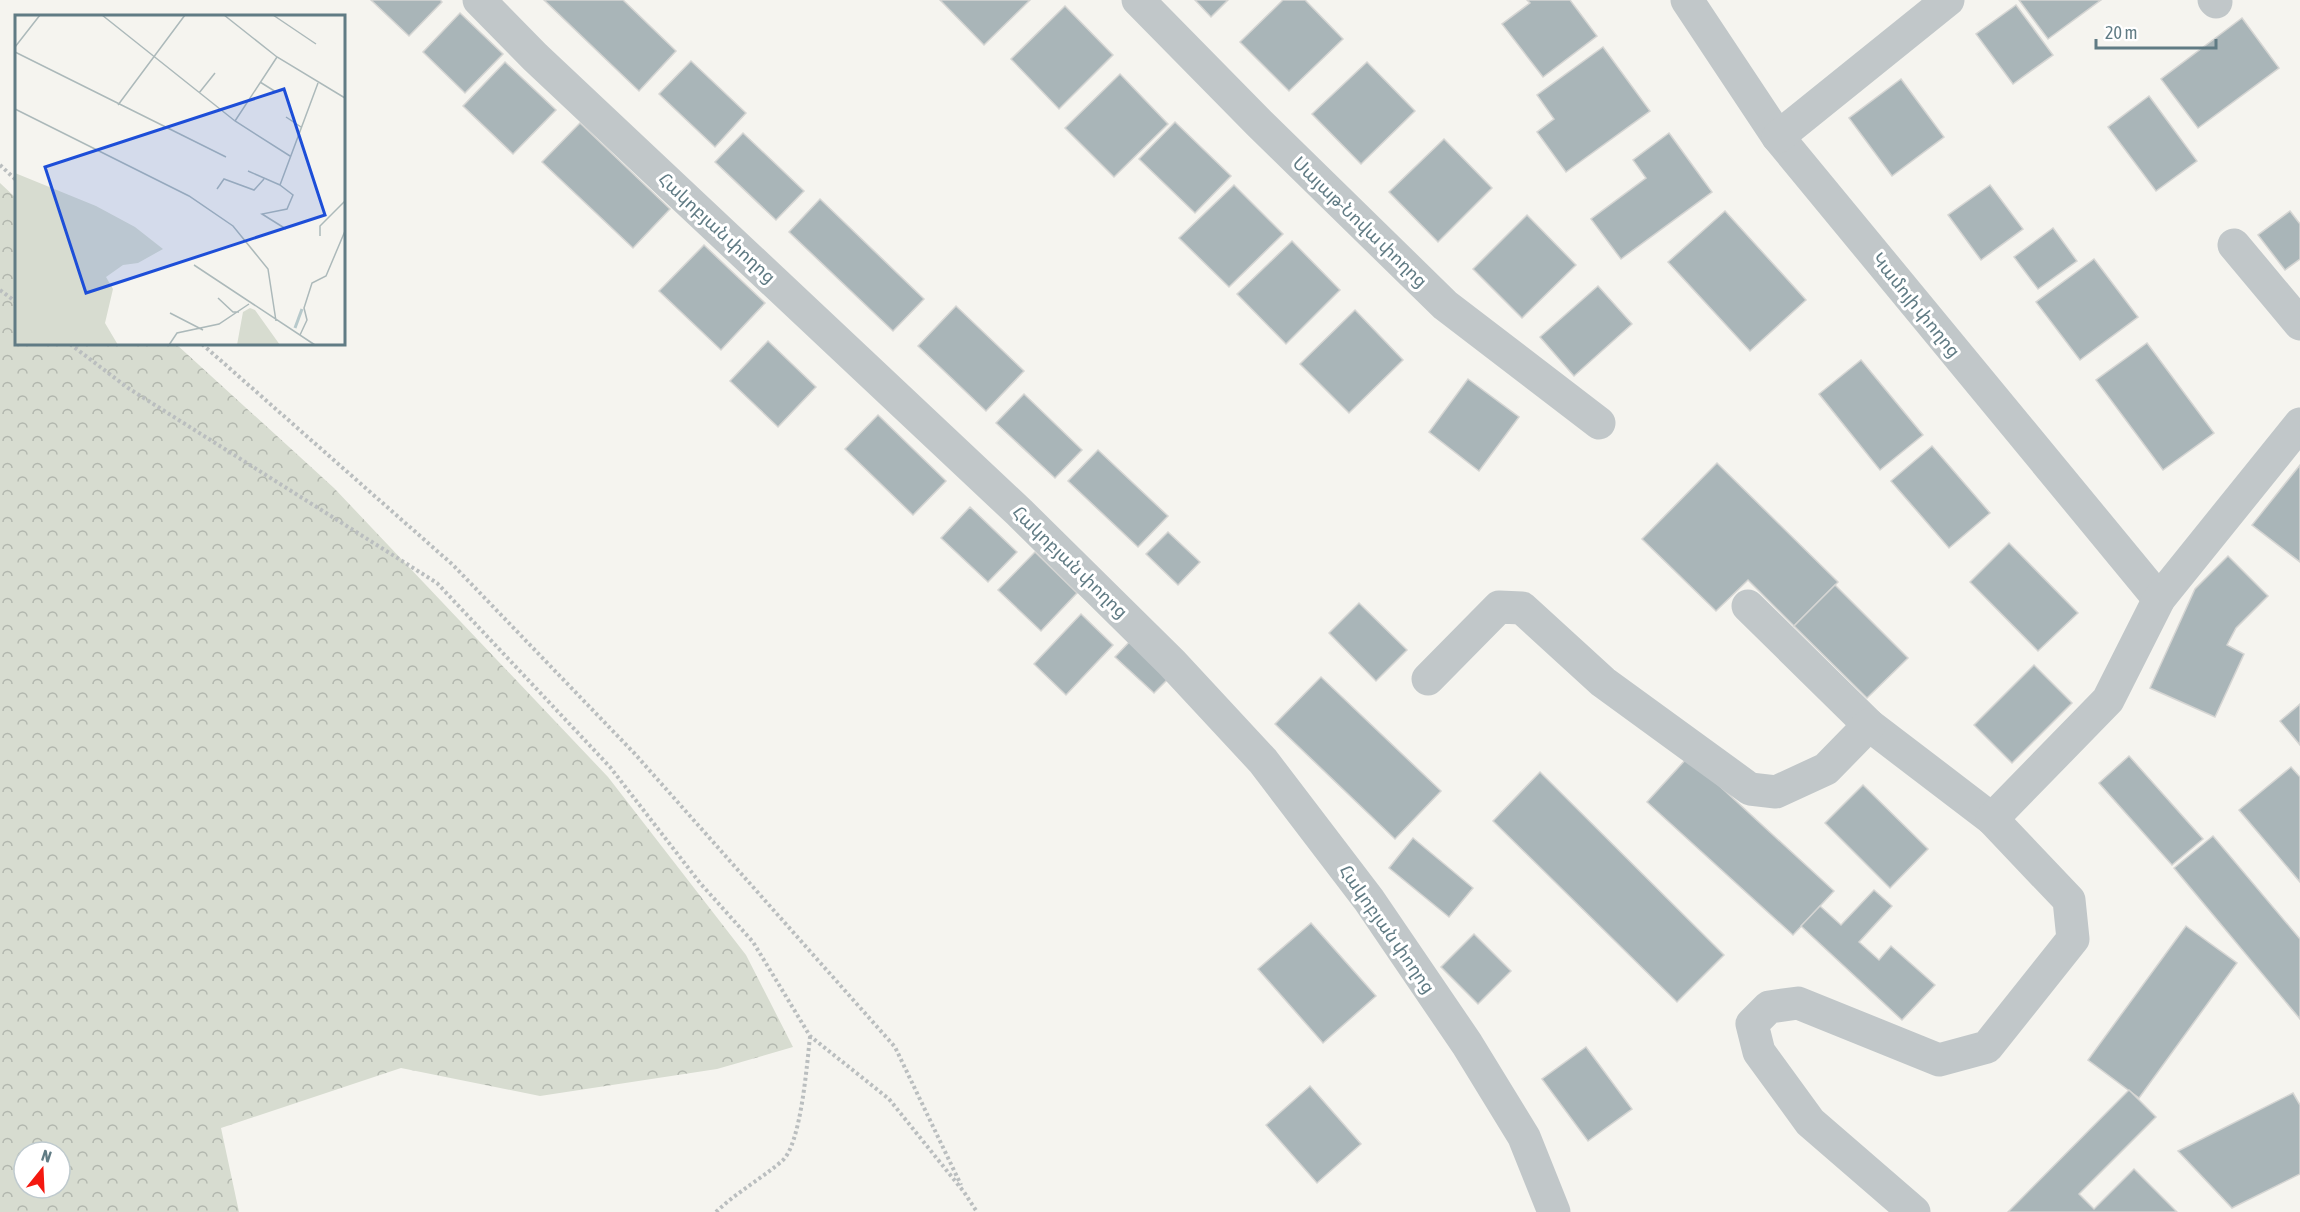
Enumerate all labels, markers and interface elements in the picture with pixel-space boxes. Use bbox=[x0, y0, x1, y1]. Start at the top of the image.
scale bar bbox=[2096, 12, 2216, 50]
inset map bbox=[15, 15, 345, 345]
text: 20 m bbox=[2105, 22, 2137, 43]
street label: Սայաթ-Նովա փողոց bbox=[1289, 152, 1432, 291]
street label: Հակոբյան փողոց bbox=[655, 168, 780, 287]
street label: Կամոյի փողոց bbox=[1868, 248, 1965, 361]
street label: Հակոբյան փողոց bbox=[1008, 501, 1132, 622]
street label: Հակոբյան փողոց bbox=[1335, 860, 1440, 997]
north arrow bbox=[12, 1140, 72, 1200]
text: N bbox=[39, 1146, 54, 1166]

